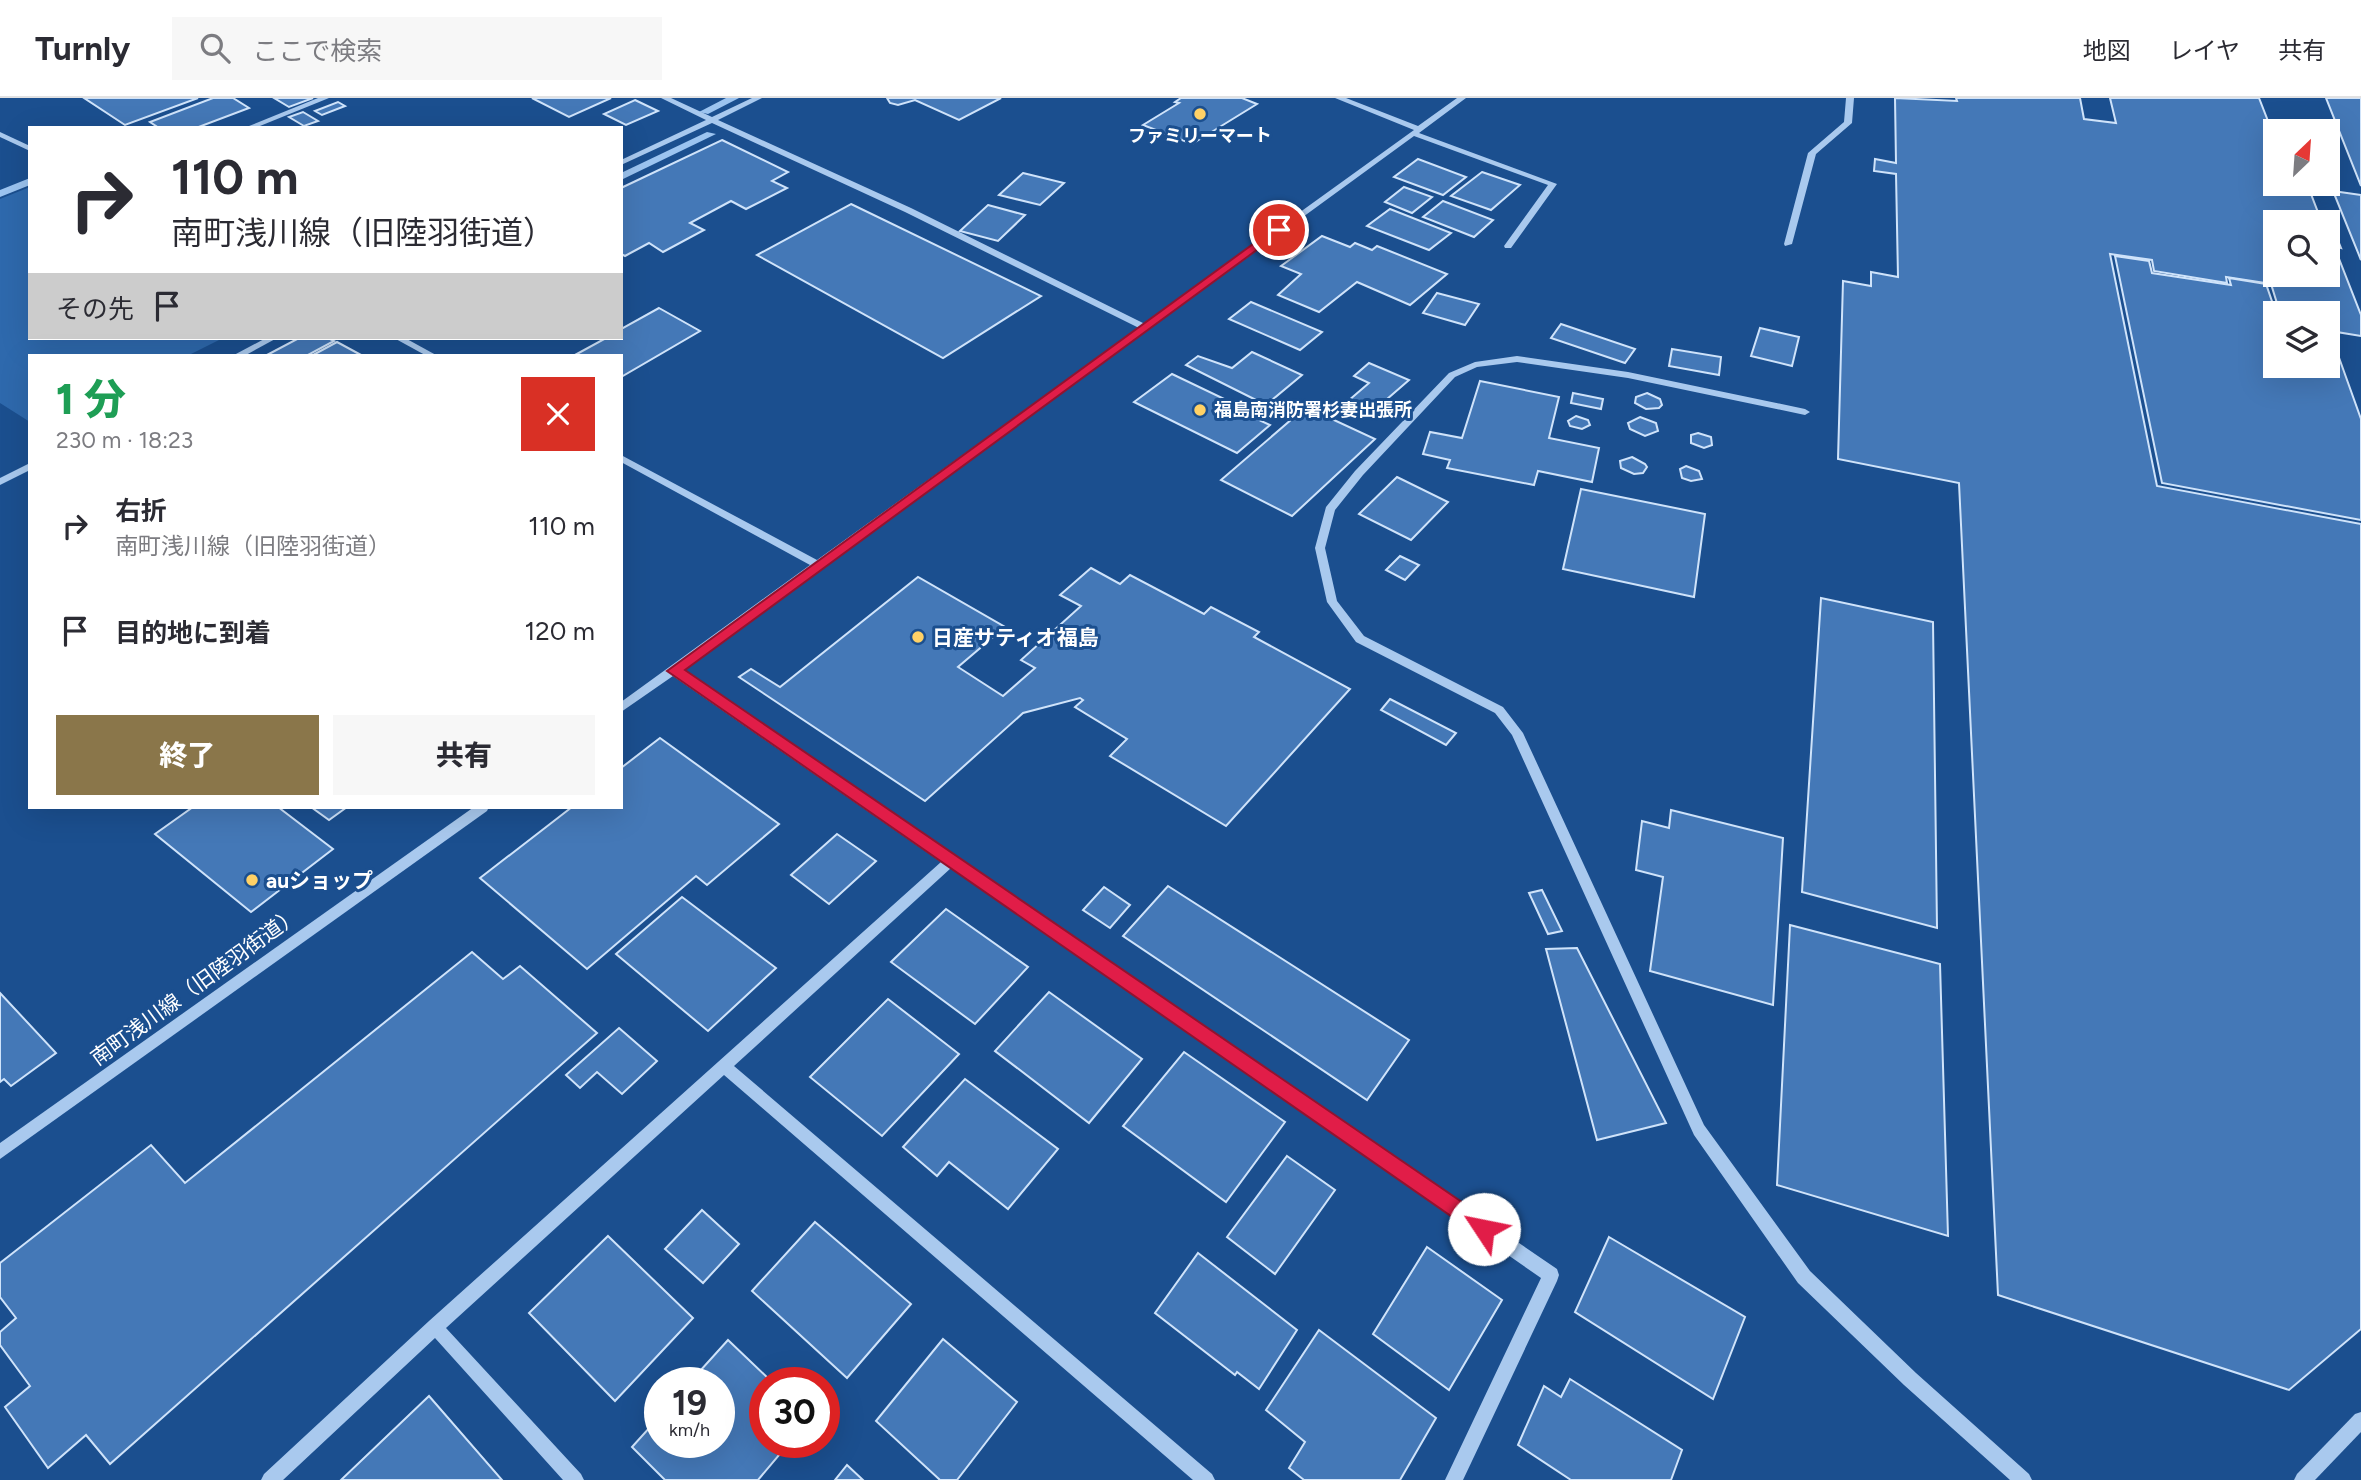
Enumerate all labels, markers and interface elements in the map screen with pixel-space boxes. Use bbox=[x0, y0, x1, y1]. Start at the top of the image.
search box bbox=[172, 17, 662, 80]
text: Turnly bbox=[35, 29, 130, 68]
icon: search bbox=[196, 29, 234, 67]
text: ここで検索 bbox=[252, 35, 382, 67]
text: 地図 bbox=[2083, 36, 2131, 65]
text: レイヤ bbox=[2169, 36, 2240, 65]
text: 共有 bbox=[2278, 36, 2326, 65]
marker: ファミリーマート bbox=[1192, 106, 1208, 122]
north arrow bbox=[2263, 119, 2340, 196]
map controls bbox=[2263, 119, 2340, 378]
place label: ファミリーマート bbox=[1128, 125, 1272, 147]
text: 110 m bbox=[171, 147, 299, 206]
icon: right bbox=[56, 154, 147, 245]
pin bbox=[1249, 200, 1309, 260]
button: search bbox=[2263, 210, 2340, 287]
icon: arrive bbox=[1260, 211, 1298, 249]
text: 南町浅川線（旧陸羽街道） bbox=[171, 214, 555, 252]
icon: arrive bbox=[148, 287, 186, 325]
text: その先 bbox=[56, 293, 134, 325]
button: layers bbox=[2263, 301, 2340, 378]
text: 1 分 bbox=[56, 374, 126, 425]
button: close bbox=[521, 377, 595, 451]
place label: 福島南消防署杉妻出張所 bbox=[1214, 399, 1412, 421]
marker: 福島南消防署杉妻出張所 bbox=[1192, 402, 1208, 418]
text: 230 m · 18:23 bbox=[56, 426, 193, 454]
text: 右折 bbox=[115, 495, 167, 527]
icon: right bbox=[56, 507, 94, 545]
text: 110 m bbox=[528, 510, 595, 542]
text: 南町浅川線（旧陸羽街道） bbox=[115, 532, 391, 560]
icon: arrive bbox=[56, 612, 94, 650]
text: 120 m bbox=[525, 615, 595, 647]
text: 目的地に到着 bbox=[115, 617, 271, 649]
place label: 日産サティオ福島 bbox=[932, 625, 1099, 650]
marker: 日産サティオ福島 bbox=[910, 629, 926, 645]
button: 終了 bbox=[56, 715, 319, 795]
button: 共有 bbox=[333, 715, 595, 795]
place label: auショップ bbox=[266, 868, 373, 893]
marker: auショップ bbox=[244, 872, 260, 888]
street label: 南町浅川線（旧陸羽街道） bbox=[86, 902, 304, 1070]
position arrow bbox=[1447, 1192, 1521, 1266]
speed limit sign: 30 bbox=[749, 1367, 840, 1458]
text: 19 bbox=[672, 1382, 707, 1424]
text: km/h bbox=[669, 1419, 710, 1441]

